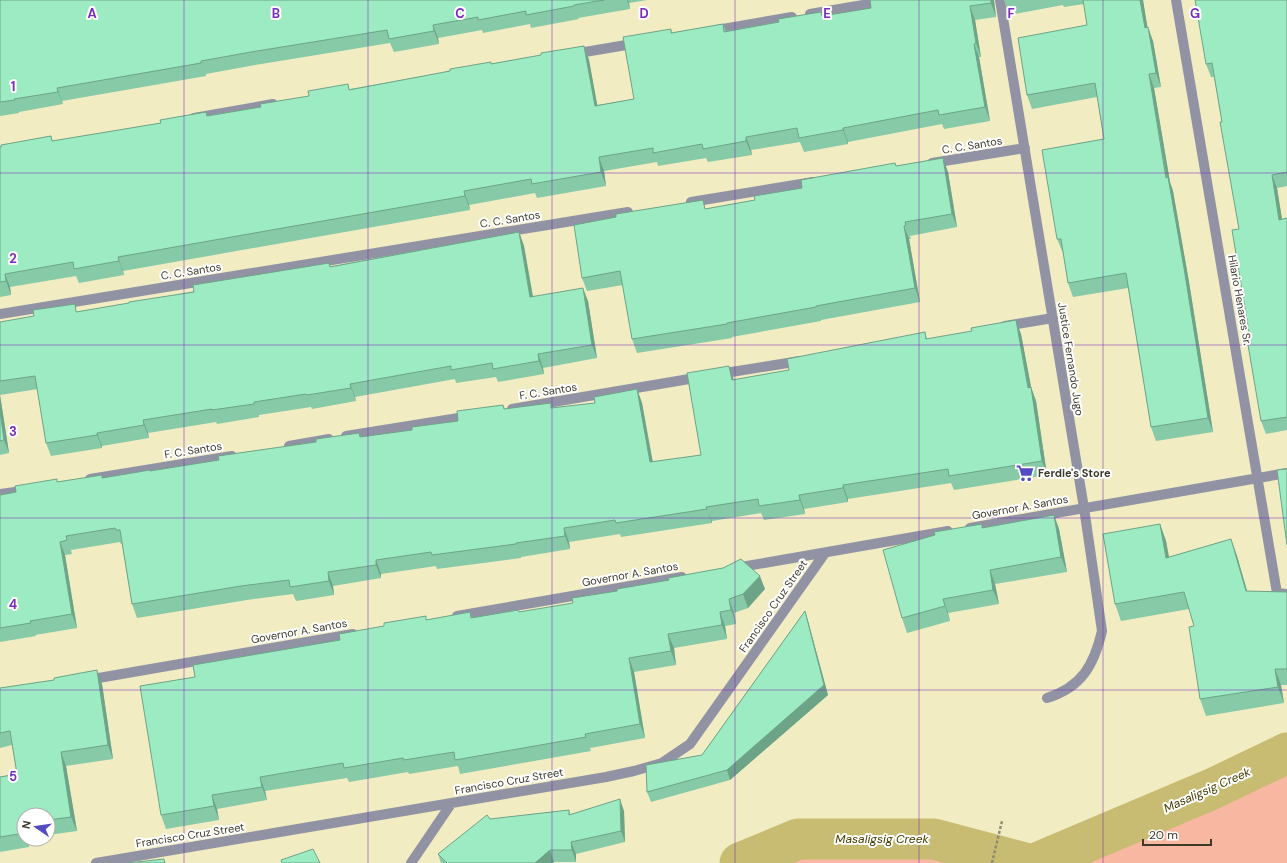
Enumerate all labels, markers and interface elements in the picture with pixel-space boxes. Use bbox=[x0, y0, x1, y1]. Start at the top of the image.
text: A bbox=[87, 5, 97, 22]
text: B bbox=[272, 5, 280, 22]
text: C bbox=[455, 5, 465, 22]
text: D bbox=[639, 5, 649, 22]
text: E bbox=[823, 5, 831, 22]
text: F bbox=[1007, 5, 1015, 22]
text: G bbox=[1190, 5, 1200, 22]
text: 1 bbox=[11, 78, 15, 95]
street label: C. C. Santos bbox=[941, 133, 1003, 157]
street label: C. C. Santos bbox=[479, 207, 541, 231]
text: 2 bbox=[9, 250, 17, 267]
street label: Hilario Henares Sr. bbox=[1225, 254, 1255, 346]
street label: C. C. Santos bbox=[160, 259, 222, 283]
street label: Justice Fernando Jugo bbox=[1055, 301, 1087, 417]
street label: F. C. Santos bbox=[518, 380, 578, 402]
text: 3 bbox=[9, 423, 17, 440]
street label: F. C. Santos bbox=[163, 439, 223, 461]
supermarket icon: Ferdie's Store bbox=[1015, 463, 1035, 483]
place label: Ferdie's Store bbox=[1038, 466, 1111, 480]
street label: Governor A. Santos bbox=[971, 492, 1069, 522]
street label: Francisco Cruz Street bbox=[736, 557, 810, 655]
street label: Governor A. Santos bbox=[581, 559, 679, 589]
text: 4 bbox=[9, 596, 17, 613]
street label: Governor A. Santos bbox=[250, 616, 348, 646]
water label: Masaligsig Creek bbox=[1161, 763, 1254, 816]
street label: Francisco Cruz Street bbox=[454, 765, 564, 797]
text: 5 bbox=[9, 768, 17, 785]
north arrow bbox=[16, 807, 56, 847]
text: N bbox=[19, 819, 34, 830]
street label: Francisco Cruz Street bbox=[135, 819, 245, 851]
scale bar bbox=[1143, 821, 1211, 847]
text: 20 m bbox=[1149, 827, 1178, 843]
water label: Masaligsig Creek bbox=[835, 831, 930, 847]

